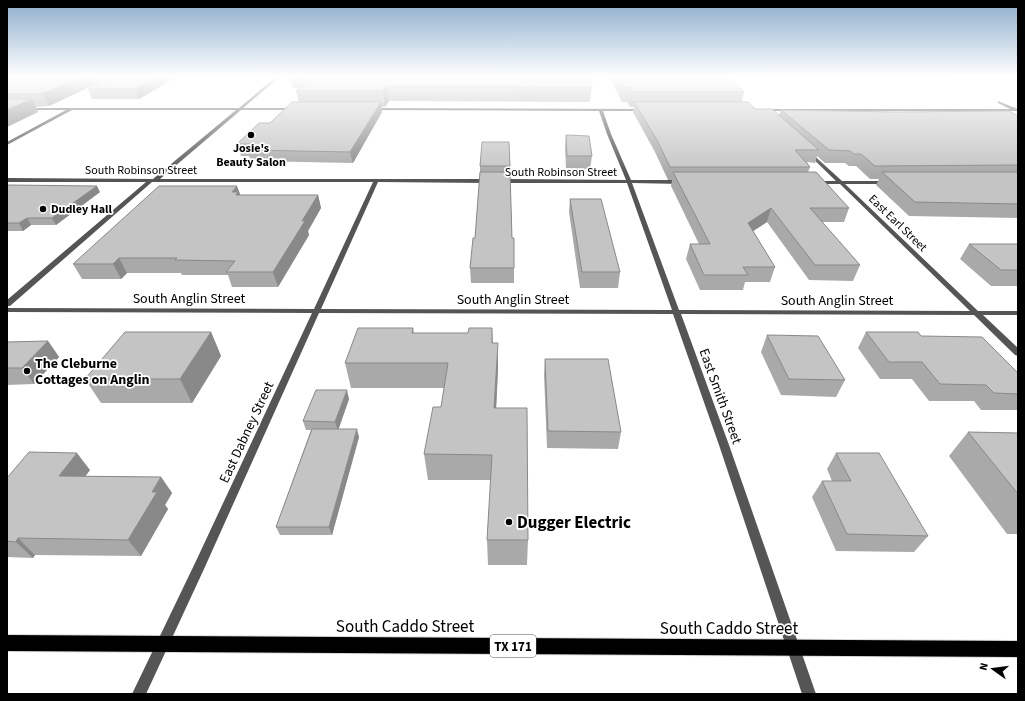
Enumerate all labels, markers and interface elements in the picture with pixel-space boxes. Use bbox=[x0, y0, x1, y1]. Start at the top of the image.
marker: Josie's Beauty Salon bbox=[246, 130, 256, 140]
place label: Josie's Beauty Salon bbox=[216, 140, 286, 171]
street label: South Robinson Street bbox=[85, 162, 197, 179]
street label: South Robinson Street bbox=[505, 164, 617, 181]
street label: East Earl Street bbox=[865, 191, 931, 256]
place label: Dudley Hall bbox=[51, 201, 112, 218]
marker: Dudley Hall bbox=[38, 204, 48, 214]
street label: South Anglin Street bbox=[133, 289, 246, 309]
street label: South Anglin Street bbox=[457, 290, 570, 310]
street label: South Anglin Street bbox=[781, 291, 894, 311]
street label: East Smith Street bbox=[694, 346, 747, 447]
place label: The Cleburne Cottages on Anglin bbox=[35, 354, 150, 390]
marker: The Cleburne Cottages on Anglin bbox=[22, 366, 32, 376]
street label: East Dabney Street bbox=[215, 378, 279, 487]
place label: Dugger Electric bbox=[517, 511, 631, 535]
marker: Dugger Electric bbox=[504, 517, 514, 527]
street label: South Caddo Street bbox=[336, 615, 474, 639]
street label: South Caddo Street bbox=[660, 617, 798, 641]
road number: TX 171 bbox=[490, 635, 536, 657]
north arrow bbox=[973, 649, 1013, 689]
text: N bbox=[976, 661, 992, 672]

